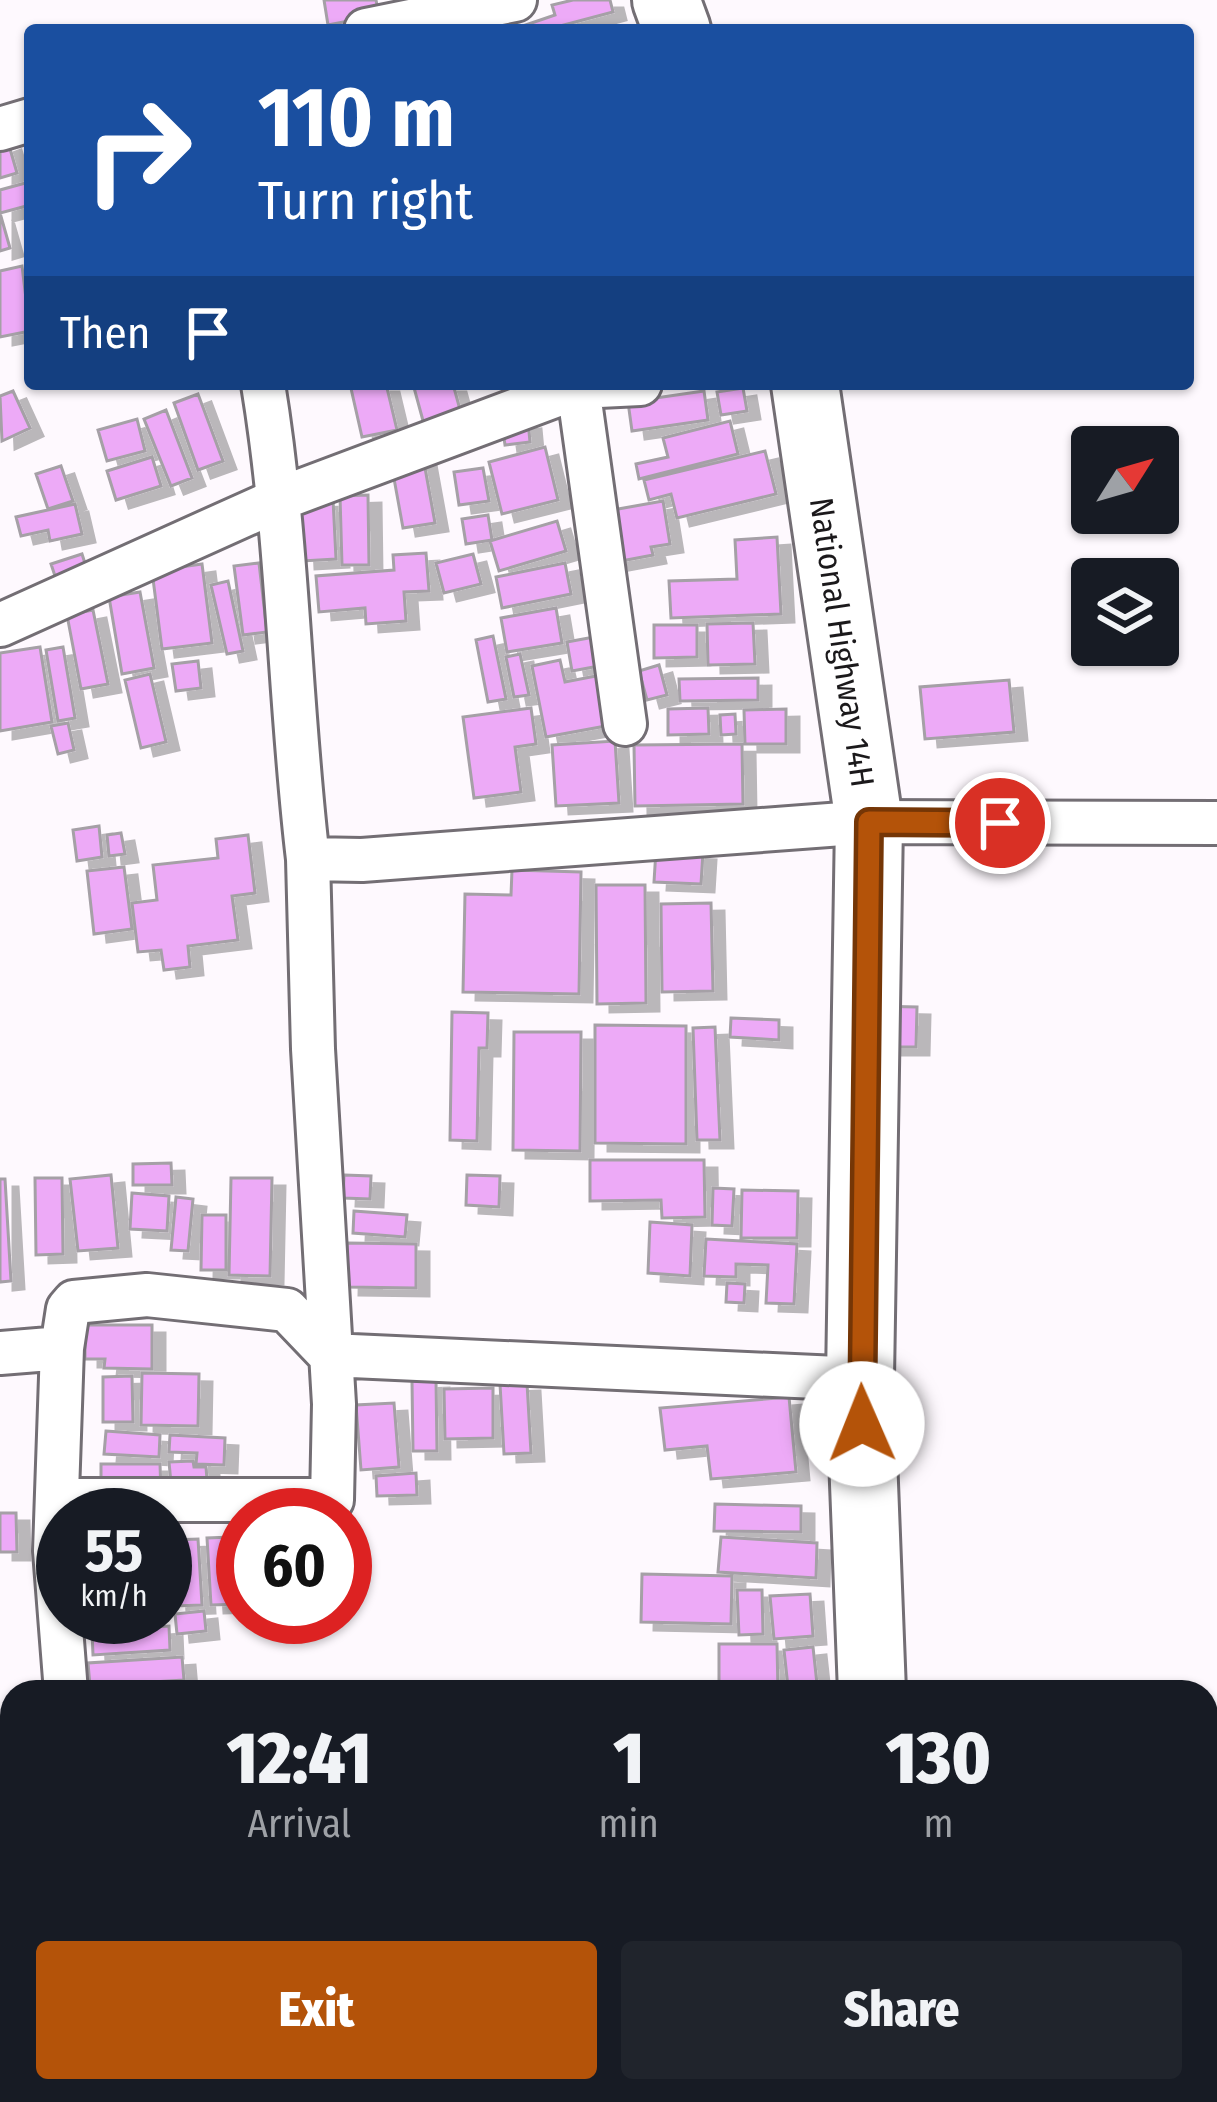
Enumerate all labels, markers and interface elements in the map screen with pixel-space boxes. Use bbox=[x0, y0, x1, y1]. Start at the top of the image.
text: 110 m bbox=[258, 67, 455, 168]
icon: right bbox=[60, 72, 216, 228]
text: Turn right bbox=[258, 169, 473, 233]
icon: arrive bbox=[175, 300, 241, 366]
text: Then bbox=[60, 306, 151, 360]
north arrow bbox=[1071, 426, 1179, 534]
map controls bbox=[1071, 426, 1179, 666]
street label: National Highway 14H bbox=[801, 495, 883, 790]
button: layers bbox=[1071, 558, 1179, 666]
pin bbox=[949, 772, 1051, 874]
icon: arrive bbox=[967, 790, 1033, 856]
position arrow bbox=[799, 1361, 925, 1487]
speed limit sign: 60 bbox=[216, 1488, 372, 1644]
text: 55 bbox=[85, 1515, 143, 1587]
text: km/h bbox=[81, 1578, 147, 1614]
text: 12:41 bbox=[227, 1716, 372, 1802]
text: 1 bbox=[613, 1716, 644, 1802]
text: 130 bbox=[886, 1716, 991, 1802]
text: Arrival bbox=[248, 1801, 351, 1847]
text: min bbox=[599, 1801, 659, 1847]
text: m bbox=[923, 1801, 953, 1847]
button: Exit bbox=[36, 1941, 597, 2079]
button: Share bbox=[621, 1941, 1182, 2079]

